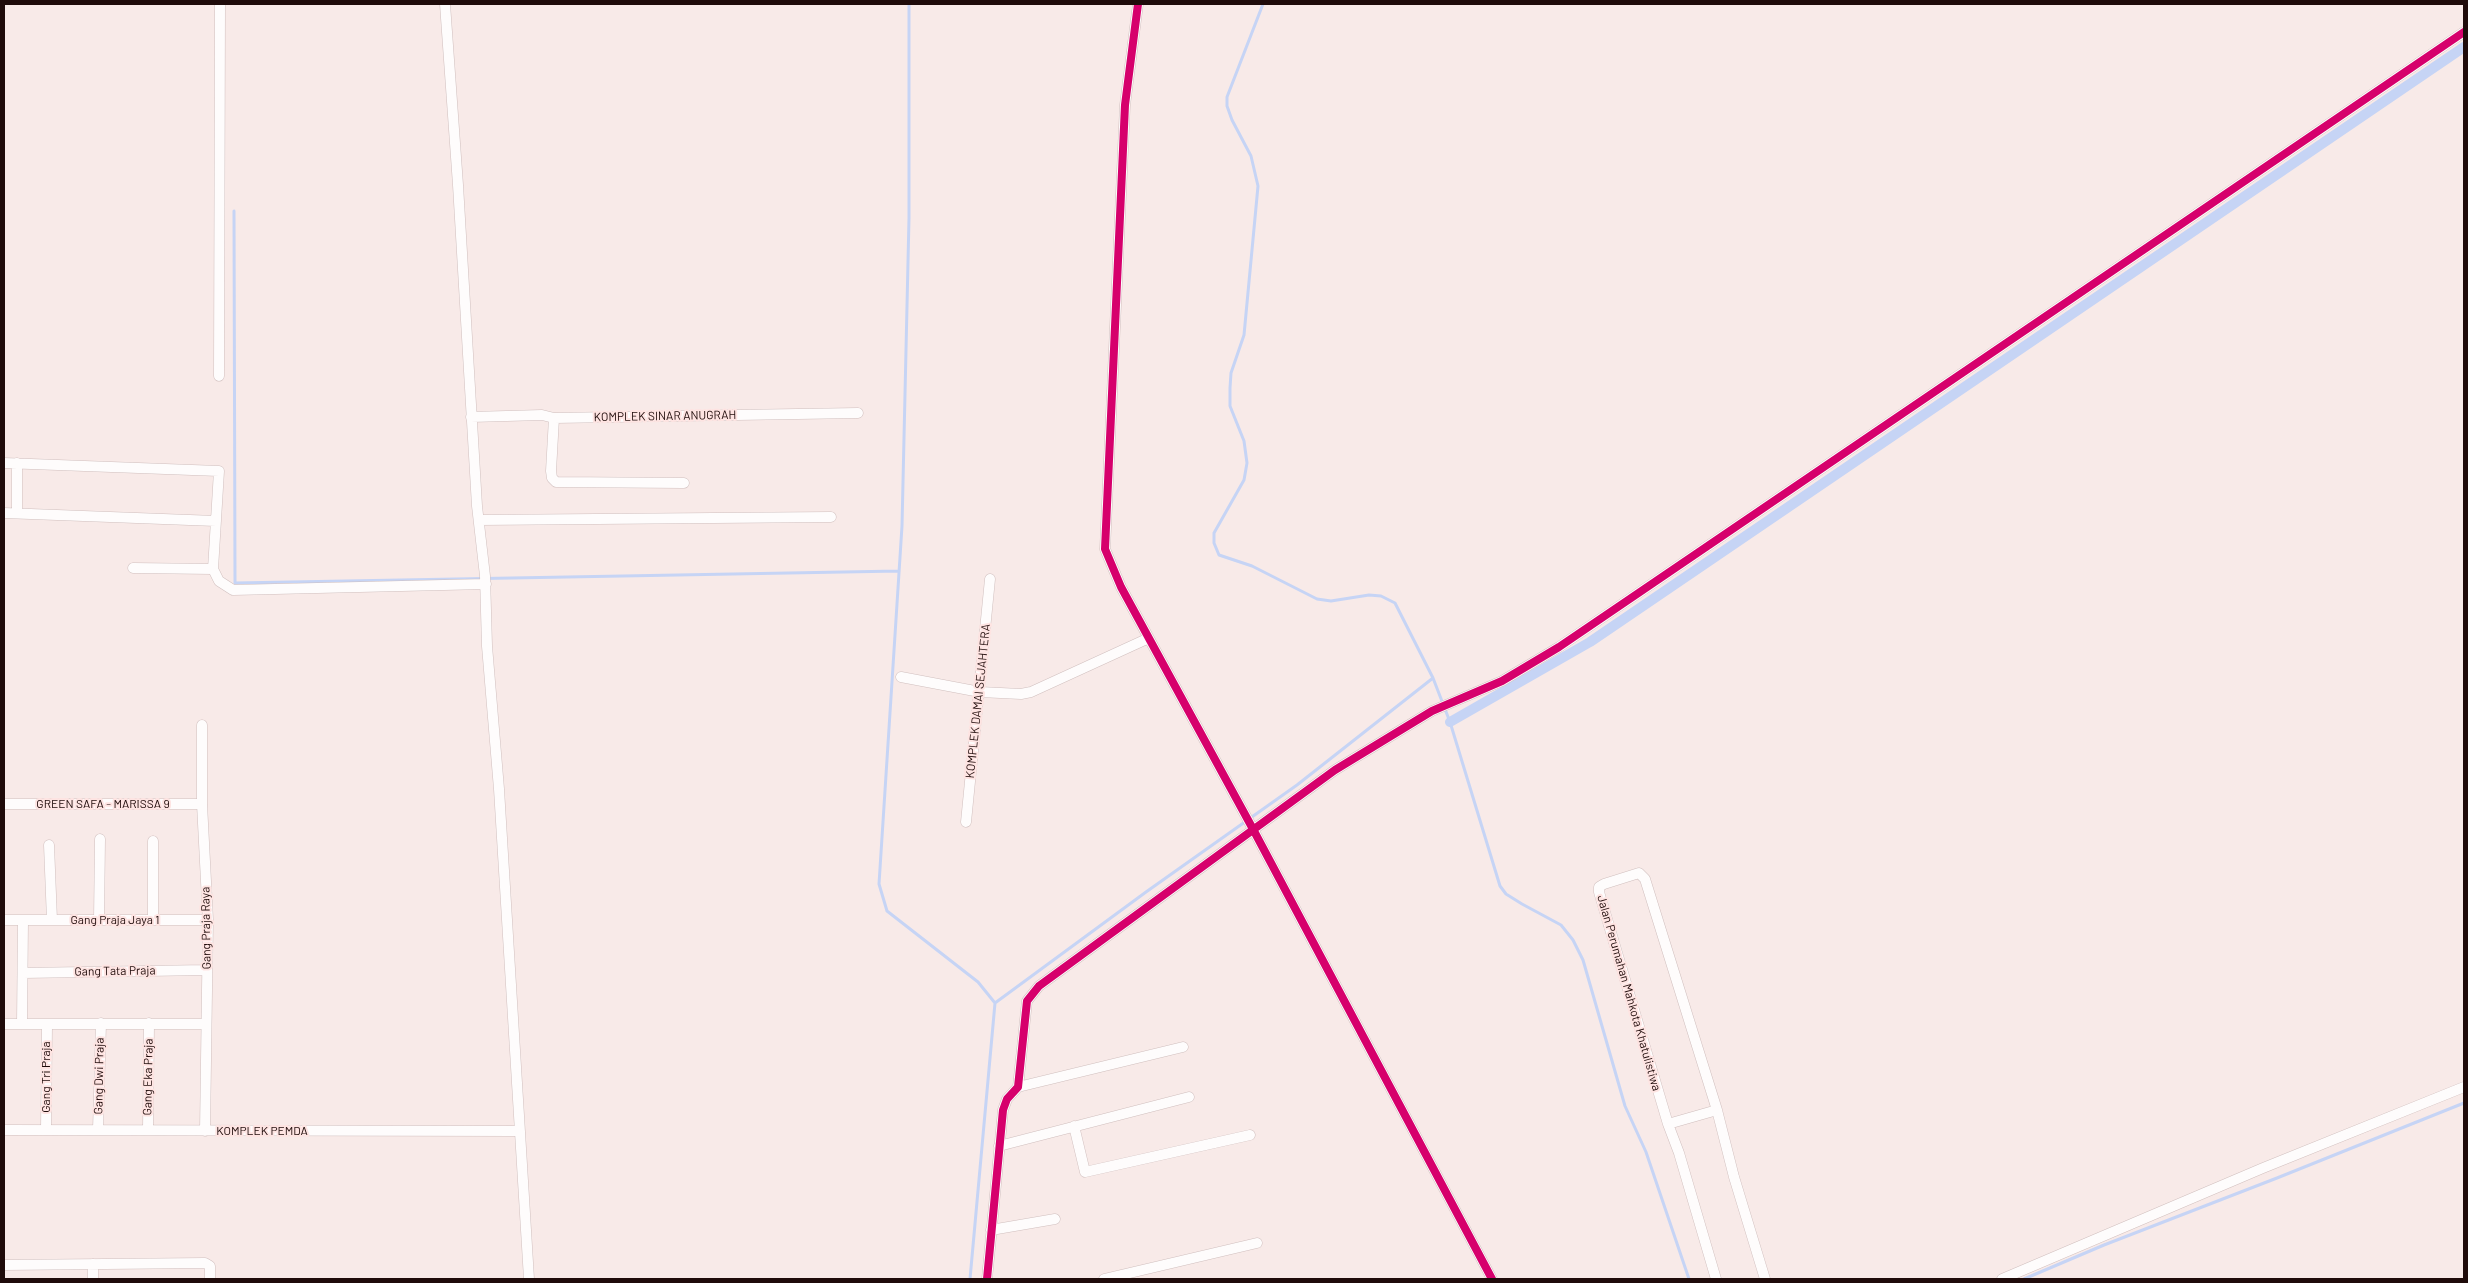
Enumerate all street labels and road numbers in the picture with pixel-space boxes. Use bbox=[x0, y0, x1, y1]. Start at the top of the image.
street label: KOMPLEK SINAR ANUGRAH bbox=[594, 408, 736, 424]
street label: KOMPLEK DAMAI SEJAHTERA bbox=[963, 623, 993, 779]
street label: GREEN SAFA - MARISSA 9 bbox=[36, 797, 170, 811]
street label: Gang Praja Raya bbox=[198, 887, 214, 969]
street label: Jalan Perumahan Mahkota Khatulistiwa bbox=[1594, 893, 1664, 1093]
street label: Gang Praja Jaya 1 bbox=[71, 913, 159, 927]
street label: Gang Tata Praja bbox=[74, 963, 156, 979]
street label: Gang Dwi Praja bbox=[91, 1037, 107, 1115]
street label: Gang Eka Praja bbox=[140, 1038, 156, 1116]
street label: Gang Tri Praja bbox=[39, 1041, 53, 1113]
street label: KOMPLEK PEMDA bbox=[216, 1124, 308, 1138]

